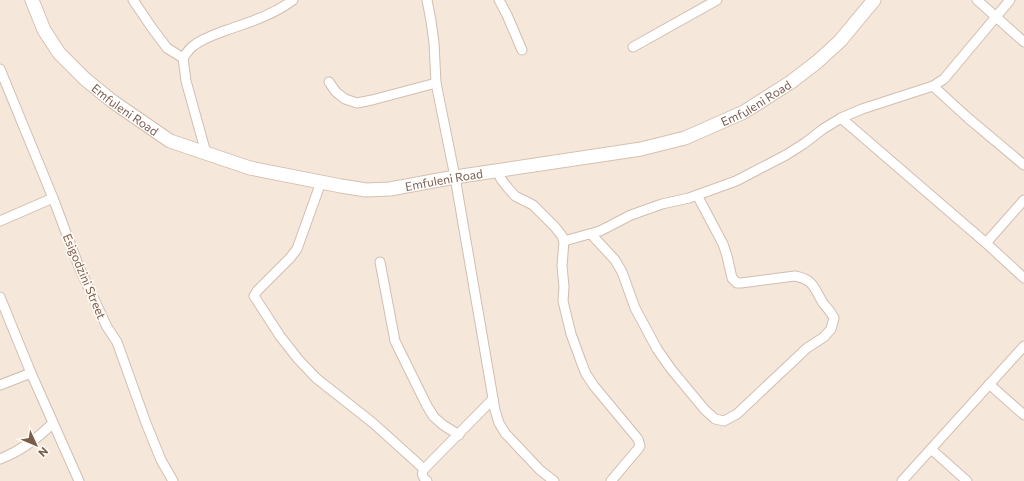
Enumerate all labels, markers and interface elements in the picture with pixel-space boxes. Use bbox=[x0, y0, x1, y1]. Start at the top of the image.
street label: Emfuleni Road bbox=[718, 77, 793, 128]
street label: Emfuleni Road bbox=[89, 81, 161, 138]
street label: Emfuleni Road bbox=[404, 166, 484, 193]
street label: Esigodzini Street bbox=[61, 231, 109, 321]
north arrow bbox=[16, 425, 56, 465]
text: N bbox=[36, 445, 51, 460]

